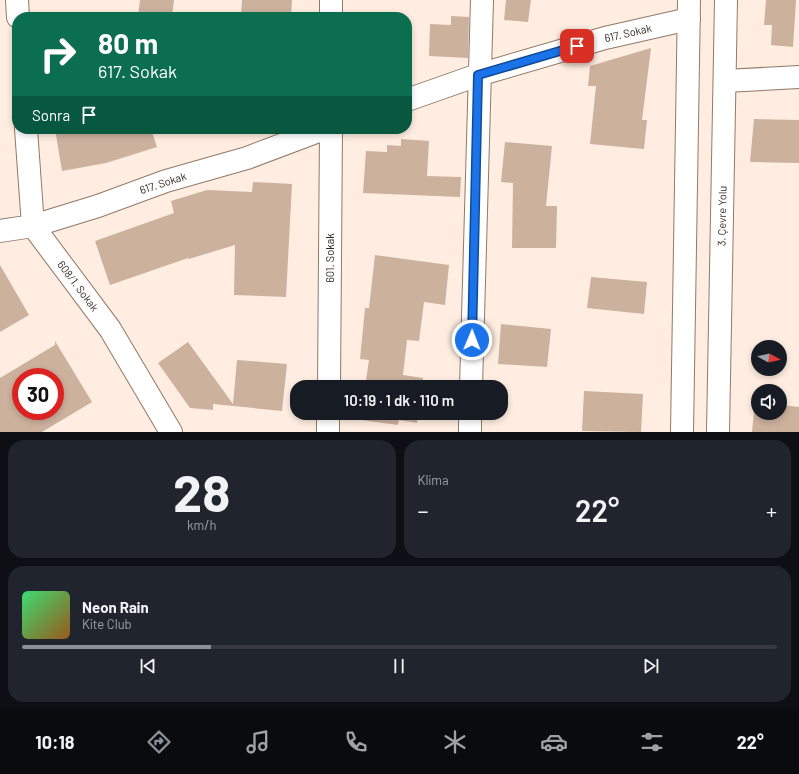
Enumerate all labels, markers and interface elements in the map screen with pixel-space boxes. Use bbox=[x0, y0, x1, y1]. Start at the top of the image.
street label: 617. Sokak bbox=[603, 21, 653, 44]
text: 80 m bbox=[98, 26, 158, 60]
icon: right bbox=[32, 28, 84, 80]
pin bbox=[560, 29, 594, 63]
icon: arrive bbox=[566, 35, 588, 57]
text: 617. Sokak bbox=[98, 60, 177, 82]
icon: arrive bbox=[78, 104, 100, 126]
text: Sonra bbox=[32, 106, 70, 124]
street label: 617. Sokak bbox=[138, 169, 188, 196]
street label: 3. Çevre Yolu bbox=[714, 186, 729, 246]
street label: 601. Sokak bbox=[323, 233, 336, 283]
street label: 608/1. Sokak bbox=[55, 258, 102, 314]
position arrow bbox=[451, 319, 493, 361]
north arrow bbox=[751, 340, 787, 376]
map controls bbox=[751, 340, 787, 420]
speed limit sign: 30 bbox=[12, 368, 64, 420]
button: sound bbox=[751, 384, 787, 420]
text: 10:19 · 1 dk · 110 m bbox=[344, 391, 454, 409]
text: 28 bbox=[173, 460, 230, 522]
text: Klima bbox=[418, 472, 449, 488]
text: 22° bbox=[575, 492, 619, 528]
text: − bbox=[418, 497, 429, 523]
text: + bbox=[766, 497, 777, 523]
text: km/h bbox=[187, 517, 216, 533]
text: Neon Rain bbox=[82, 598, 149, 616]
text: Kite Club bbox=[82, 616, 132, 632]
icon: previous bbox=[137, 655, 159, 677]
icon: pause bbox=[388, 655, 410, 677]
icon: next bbox=[640, 655, 662, 677]
icon: directions bbox=[145, 728, 173, 756]
icon: music bbox=[244, 728, 272, 756]
icon: phone bbox=[342, 728, 370, 756]
icon: climate bbox=[441, 728, 469, 756]
icon: car bbox=[540, 728, 568, 756]
icon: filters bbox=[638, 728, 666, 756]
text: 10:18 bbox=[35, 731, 75, 753]
text: 22° bbox=[737, 731, 764, 753]

